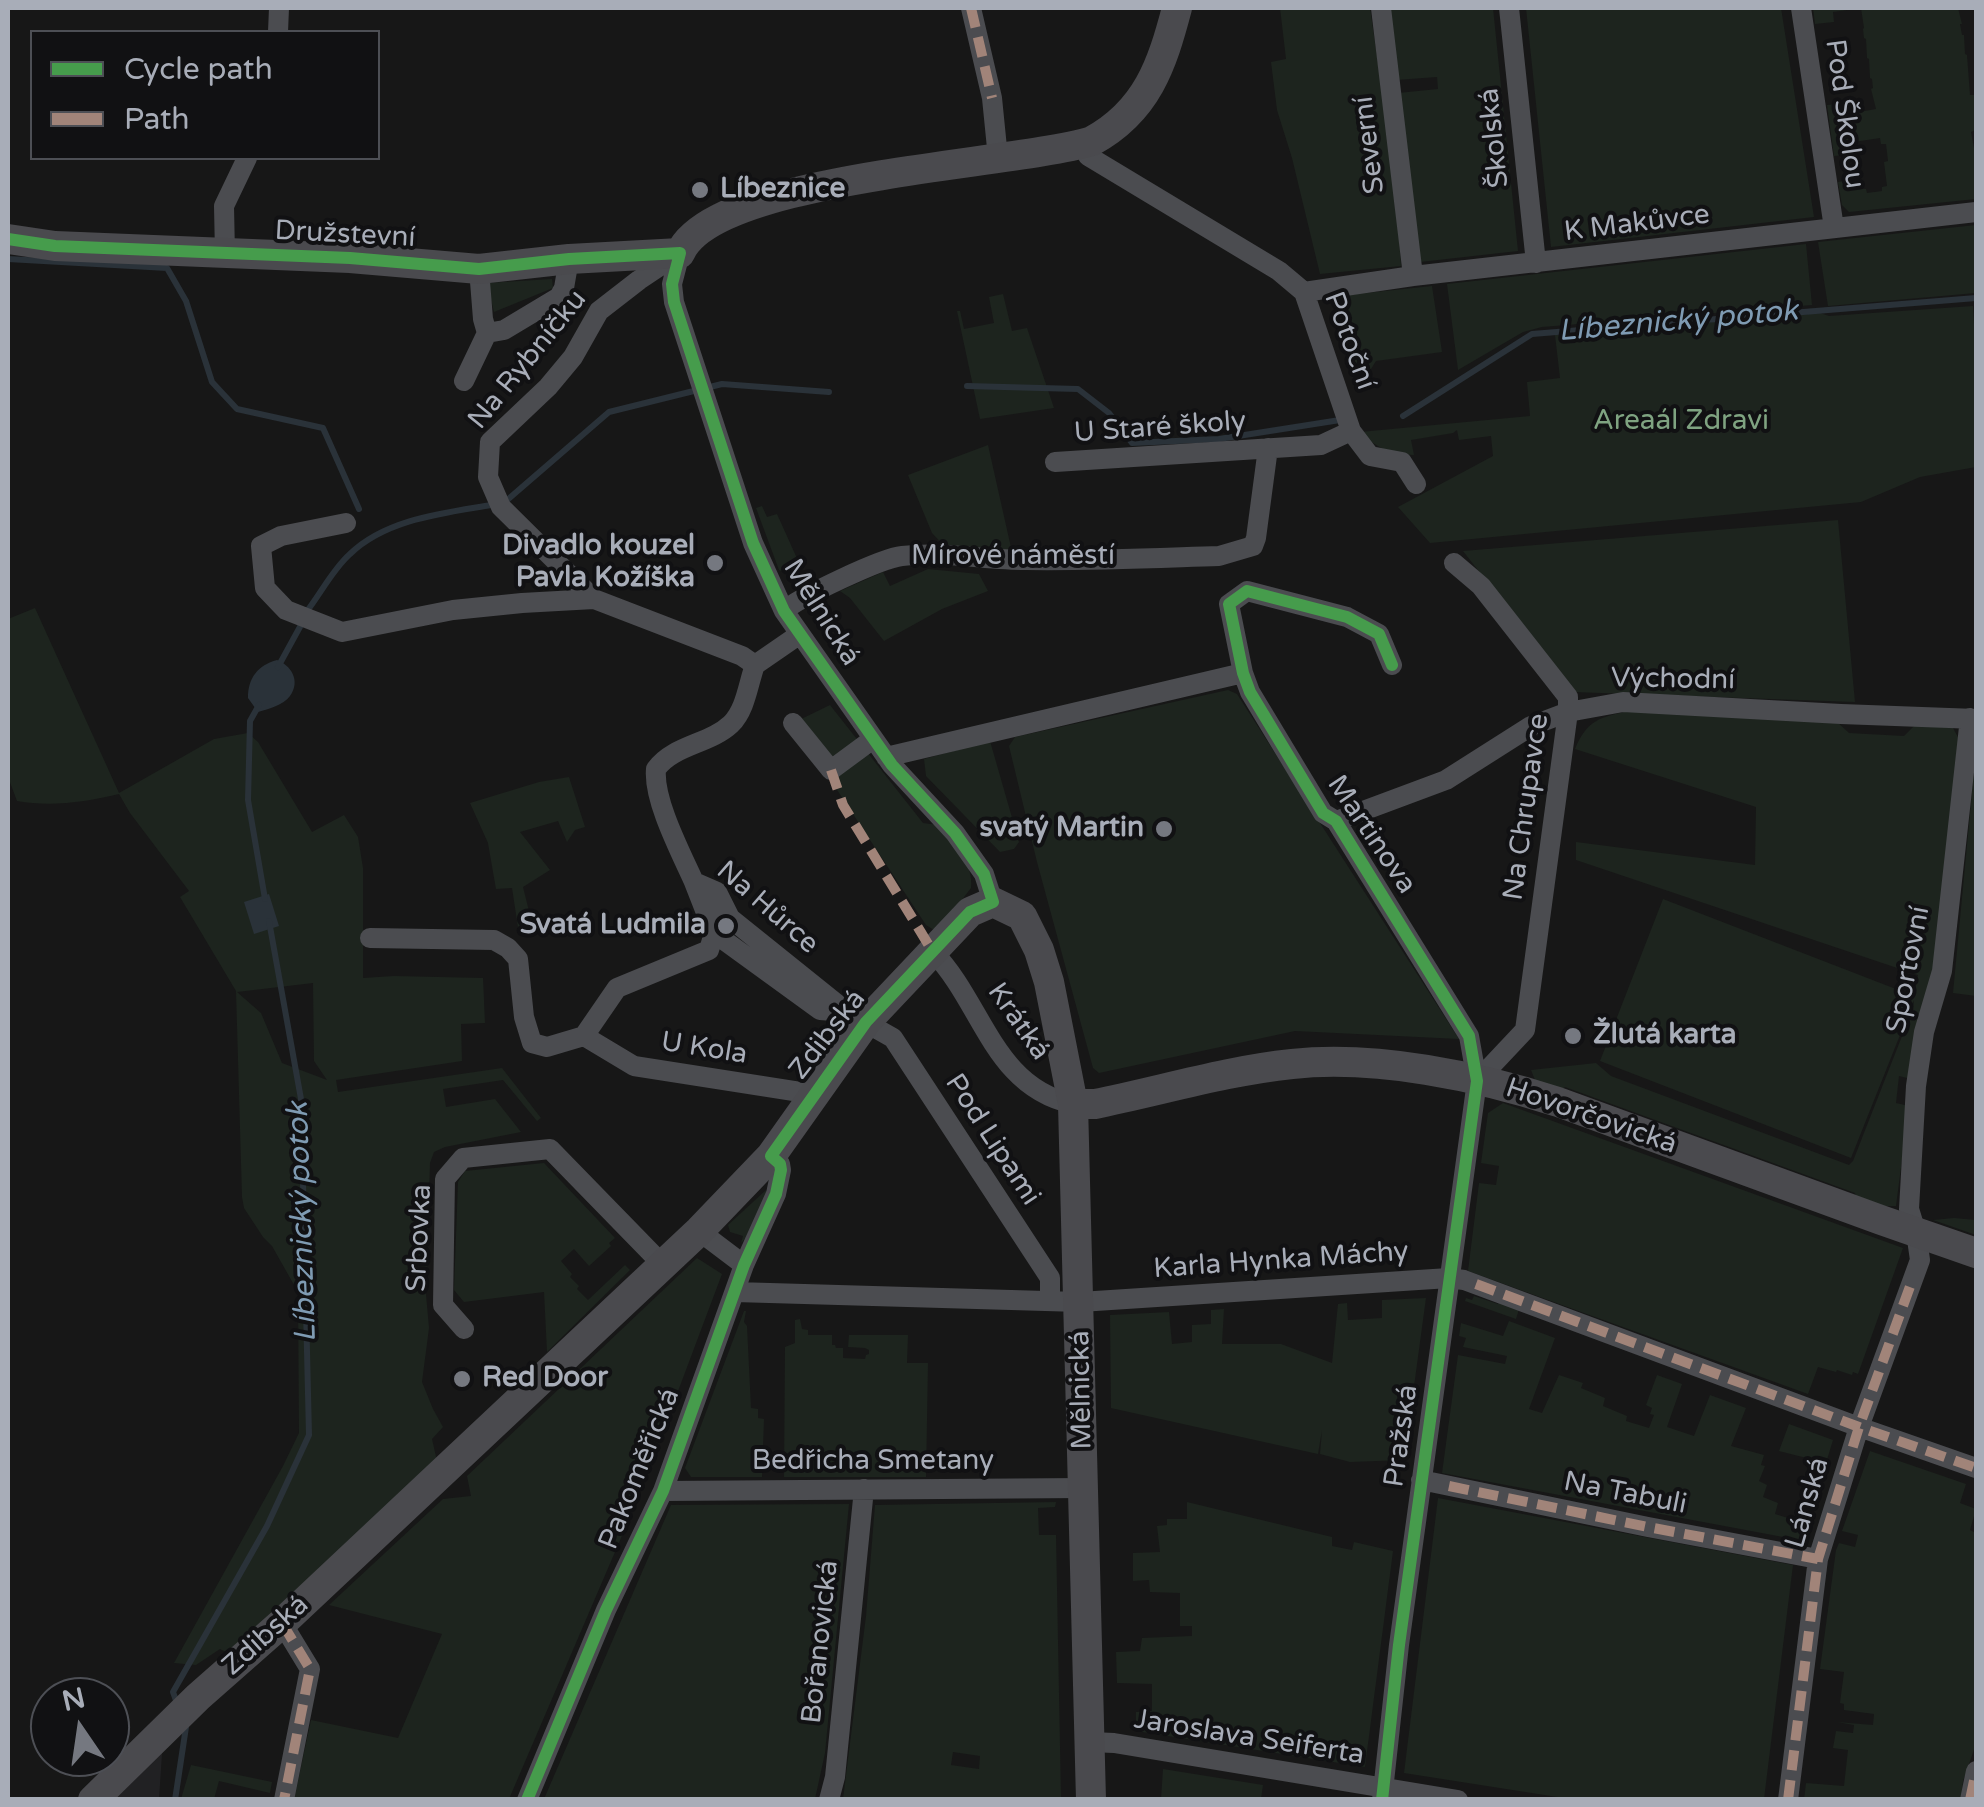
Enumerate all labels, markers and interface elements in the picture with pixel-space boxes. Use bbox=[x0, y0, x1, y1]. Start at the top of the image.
legend bbox=[30, 30, 380, 160]
street label: Pod Školou bbox=[1817, 37, 1871, 191]
text: Cycle path bbox=[124, 51, 273, 88]
street label: Školská bbox=[1473, 86, 1517, 190]
street label: Severní bbox=[1347, 94, 1393, 196]
text: Path bbox=[124, 101, 190, 138]
place label: Líbeznice bbox=[720, 173, 845, 207]
marker: Líbeznice bbox=[689, 179, 711, 201]
street label: K Makůvce bbox=[1562, 198, 1712, 250]
street label: Družstevní bbox=[274, 215, 416, 255]
street label: Na Rybníčku bbox=[462, 284, 594, 436]
street label: Potoční bbox=[1316, 287, 1382, 395]
water label: Líbeznický potok bbox=[1557, 294, 1799, 350]
street label: U Staré školy bbox=[1073, 405, 1247, 451]
park label: Areaál Zdravi bbox=[1593, 405, 1769, 439]
place label: Divadlo kouzel Pavla Kožíška bbox=[502, 530, 695, 596]
street label: Mírové náměstí bbox=[911, 540, 1115, 574]
marker: Divadlo kouzel Pavla Kožíška bbox=[704, 552, 726, 574]
street label: Mělnická bbox=[775, 554, 867, 672]
street label: Východní bbox=[1611, 662, 1735, 698]
street label: Na Chrupavce bbox=[1497, 711, 1557, 903]
street label: Martinova bbox=[1319, 769, 1423, 901]
place label: svatý Martin bbox=[980, 812, 1144, 846]
marker: svatý Martin bbox=[1153, 818, 1175, 840]
street label: Na Hůrce bbox=[709, 855, 825, 961]
street label: Sportovní bbox=[1880, 904, 1938, 1036]
place label: Svatá Ludmila bbox=[520, 909, 706, 943]
marker: Svatá Ludmila bbox=[715, 915, 737, 937]
street label: Krátká bbox=[979, 977, 1057, 1067]
street label: Zdibská bbox=[783, 984, 873, 1086]
place label: Žlutá karta bbox=[1593, 1019, 1736, 1053]
marker: Žlutá karta bbox=[1562, 1025, 1584, 1047]
street label: U Kola bbox=[658, 1026, 750, 1072]
street label: Pod Lipami bbox=[937, 1068, 1047, 1212]
street label: Hovorčovická bbox=[1501, 1072, 1681, 1162]
water label: Líbeznický potok bbox=[281, 1101, 325, 1343]
street label: Srbovka bbox=[400, 1183, 440, 1293]
street label: Karla Hynka Máchy bbox=[1152, 1235, 1410, 1287]
street label: Mělnická bbox=[1064, 1330, 1100, 1450]
place label: Red Door bbox=[482, 1362, 608, 1396]
marker: Red Door bbox=[451, 1368, 473, 1390]
street label: Pražská bbox=[1378, 1383, 1426, 1489]
street label: Pakoměřická bbox=[592, 1384, 688, 1554]
street label: Bedřicha Smetany bbox=[752, 1445, 994, 1479]
street label: Lánská bbox=[1779, 1454, 1837, 1552]
street label: Na Tabuli bbox=[1561, 1466, 1689, 1522]
street label: Bořanovická bbox=[796, 1559, 846, 1725]
street label: Zdibská bbox=[216, 1589, 316, 1683]
north arrow bbox=[30, 1677, 130, 1777]
text: N bbox=[59, 1681, 88, 1719]
street label: Jaroslava Seiferta bbox=[1131, 1703, 1367, 1773]

